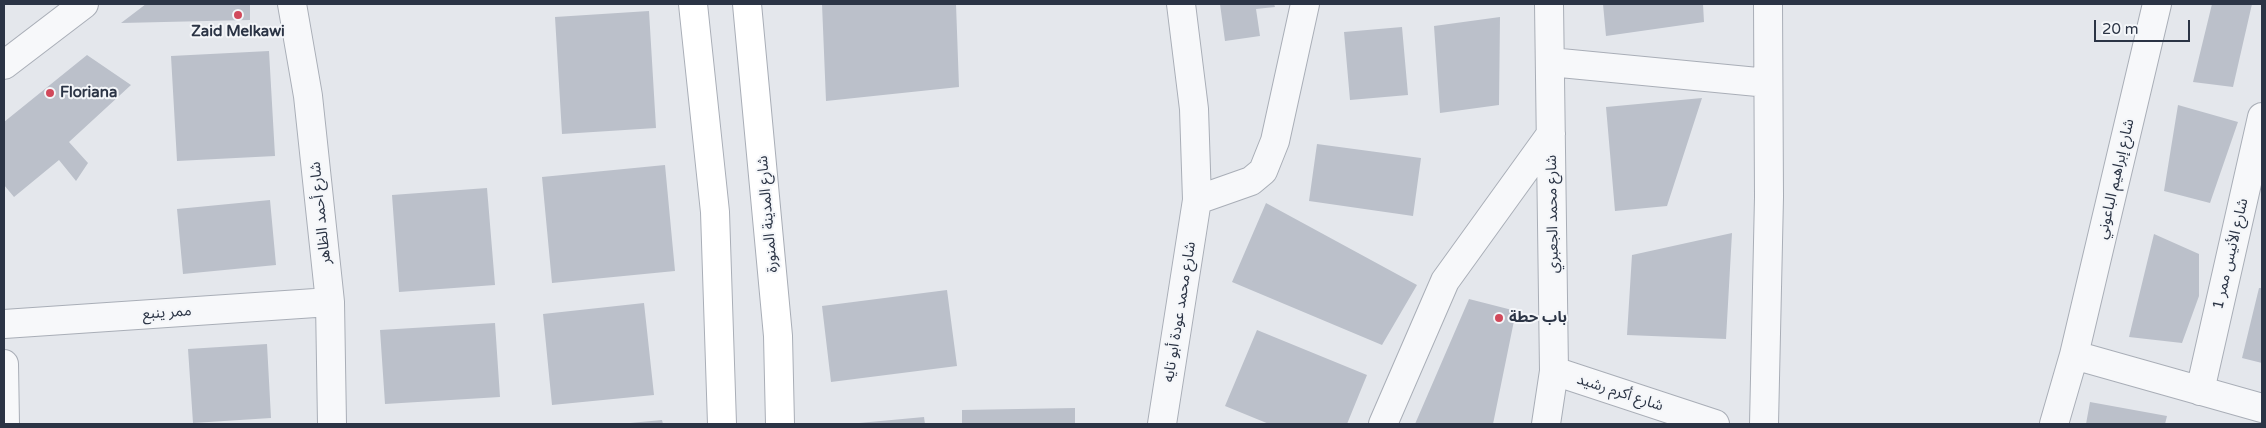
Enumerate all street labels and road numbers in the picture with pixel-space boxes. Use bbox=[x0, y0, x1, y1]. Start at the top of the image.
street label: شارع إبراهيم الباعوني bbox=[2093, 117, 2139, 241]
street label: شارع المدينة المنورة bbox=[754, 155, 782, 273]
street label: شارع محمد الجعبري bbox=[1543, 155, 1563, 273]
street label: شارع أحمد الظاهر bbox=[307, 161, 335, 265]
street label: شارع الأنيس ممر 1 bbox=[2209, 197, 2253, 311]
street label: شارع محمد عودة أبو تايه bbox=[1160, 240, 1200, 384]
street label: ممر ينبع bbox=[142, 302, 192, 324]
street label: شارع أكرم رشيد bbox=[1575, 371, 1665, 415]

